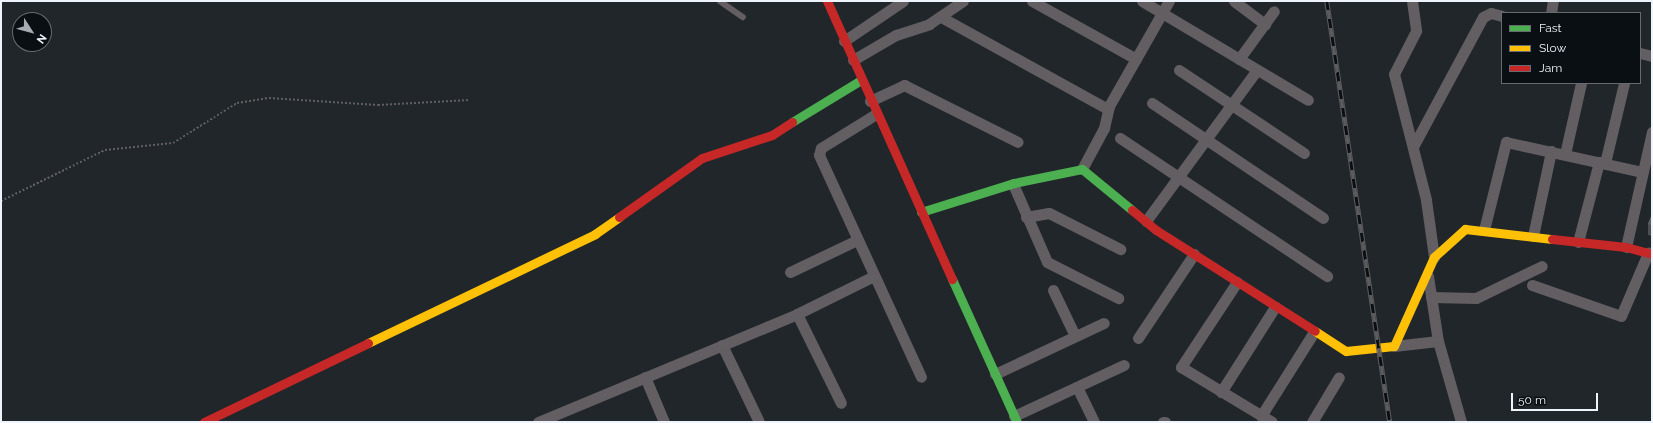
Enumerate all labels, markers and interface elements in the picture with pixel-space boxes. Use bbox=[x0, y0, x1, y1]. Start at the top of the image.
north arrow bbox=[12, 12, 52, 52]
legend bbox=[1501, 12, 1641, 84]
text: Fast bbox=[1539, 21, 1562, 35]
text: N bbox=[34, 32, 49, 46]
text: Slow bbox=[1539, 41, 1566, 55]
text: Jam bbox=[1539, 61, 1562, 75]
scale bar bbox=[1513, 385, 1600, 411]
text: 50 m bbox=[1518, 393, 1546, 407]

